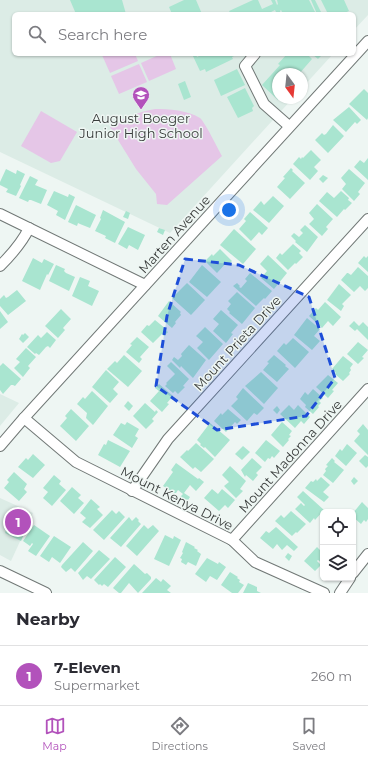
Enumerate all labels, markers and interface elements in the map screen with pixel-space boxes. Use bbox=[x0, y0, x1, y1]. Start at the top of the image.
search box bbox=[12, 12, 356, 56]
icon: search bbox=[26, 23, 48, 45]
text: Search here bbox=[58, 25, 147, 44]
north arrow bbox=[272, 68, 308, 104]
school or university icon: August Boeger Junior High School bbox=[131, 85, 151, 110]
place label: August Boeger Junior High School bbox=[78, 110, 203, 141]
street label: Marten Avenue bbox=[135, 192, 213, 276]
your location bbox=[219, 200, 239, 220]
street label: Mount Prieta Drive bbox=[190, 292, 284, 394]
street label: Mount Madonna Drive bbox=[235, 396, 345, 516]
street label: Mount Kenya Drive bbox=[118, 463, 236, 533]
pin: 1 bbox=[5, 507, 31, 537]
map controls bbox=[320, 509, 356, 581]
button: locate bbox=[320, 509, 356, 545]
button: layers bbox=[320, 545, 356, 581]
text: Nearby bbox=[16, 609, 80, 629]
text: 7-Eleven bbox=[54, 658, 121, 677]
text: 1 bbox=[26, 668, 32, 684]
text: 260 m bbox=[311, 668, 352, 684]
text: Supermarket bbox=[54, 677, 140, 693]
tab: Map bbox=[42, 715, 67, 753]
tab: Directions bbox=[152, 715, 208, 753]
tab: Saved bbox=[293, 715, 326, 753]

